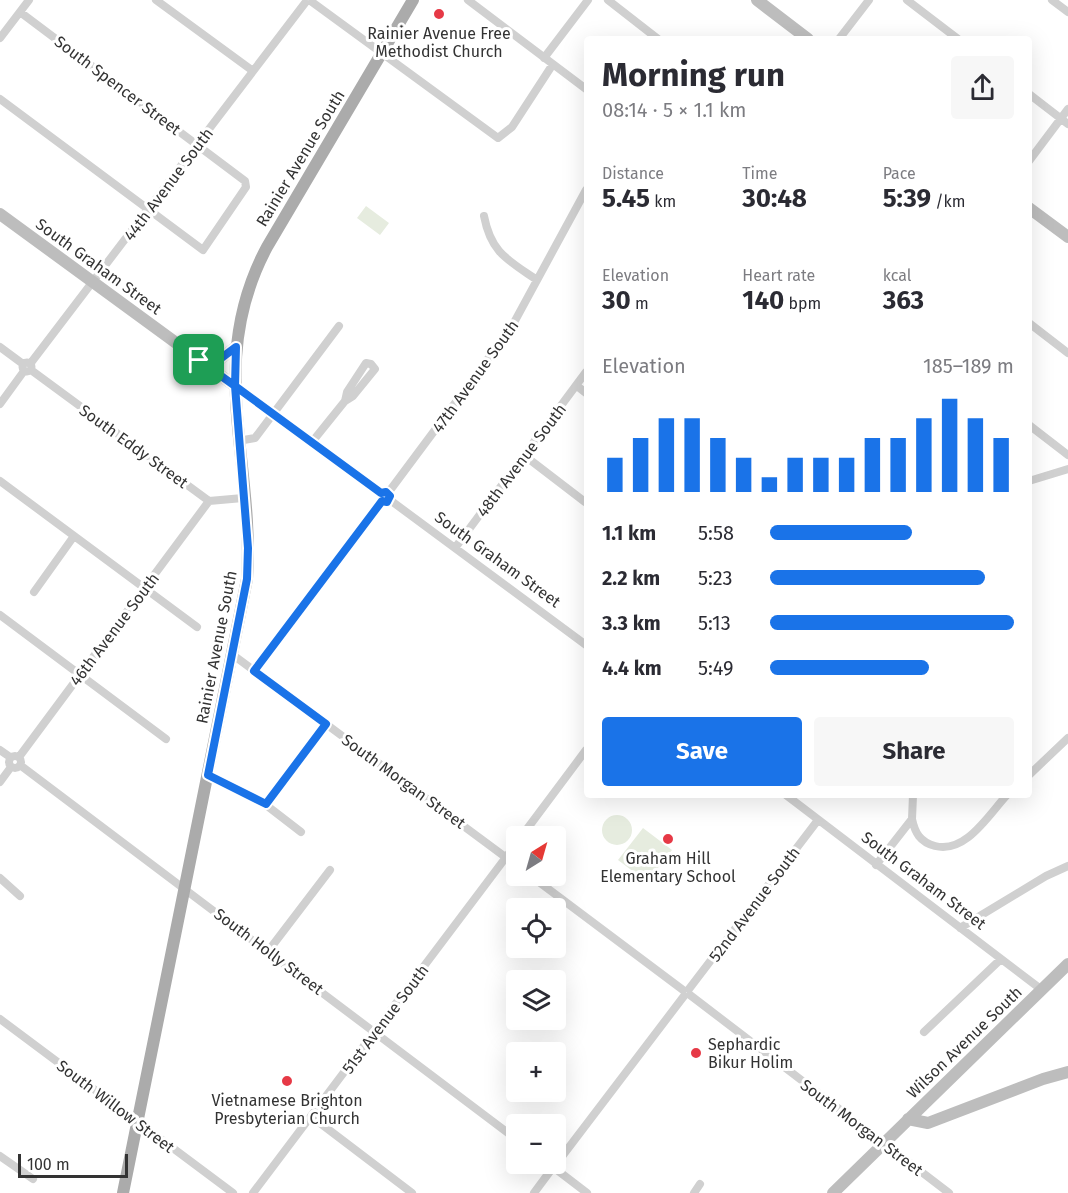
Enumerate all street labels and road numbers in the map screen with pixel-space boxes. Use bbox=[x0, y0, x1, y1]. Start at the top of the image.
street label: South Spencer Street bbox=[51, 32, 185, 139]
street label: Rainier Avenue South bbox=[252, 87, 349, 230]
street label: 44th Avenue South bbox=[120, 124, 217, 244]
street label: South Graham Street bbox=[32, 214, 165, 318]
street label: 47th Avenue South bbox=[428, 316, 523, 436]
street label: 48th Avenue South bbox=[473, 400, 570, 521]
street label: South Eddy Street bbox=[76, 401, 192, 492]
street label: South Graham Street bbox=[431, 507, 564, 611]
street label: 46th Avenue South bbox=[66, 569, 163, 689]
street label: Rainier Avenue South bbox=[192, 569, 241, 725]
street label: South Morgan Street bbox=[338, 730, 469, 833]
street label: South Graham Street bbox=[858, 827, 990, 933]
street label: 52nd Avenue South bbox=[705, 843, 804, 965]
street label: South Holly Street bbox=[210, 904, 327, 999]
street label: 51st Avenue South bbox=[338, 961, 433, 1078]
street label: Wilson Avenue South bbox=[903, 982, 1026, 1102]
street label: South Willow Street bbox=[53, 1056, 178, 1157]
street label: South Morgan Street bbox=[797, 1075, 927, 1180]

